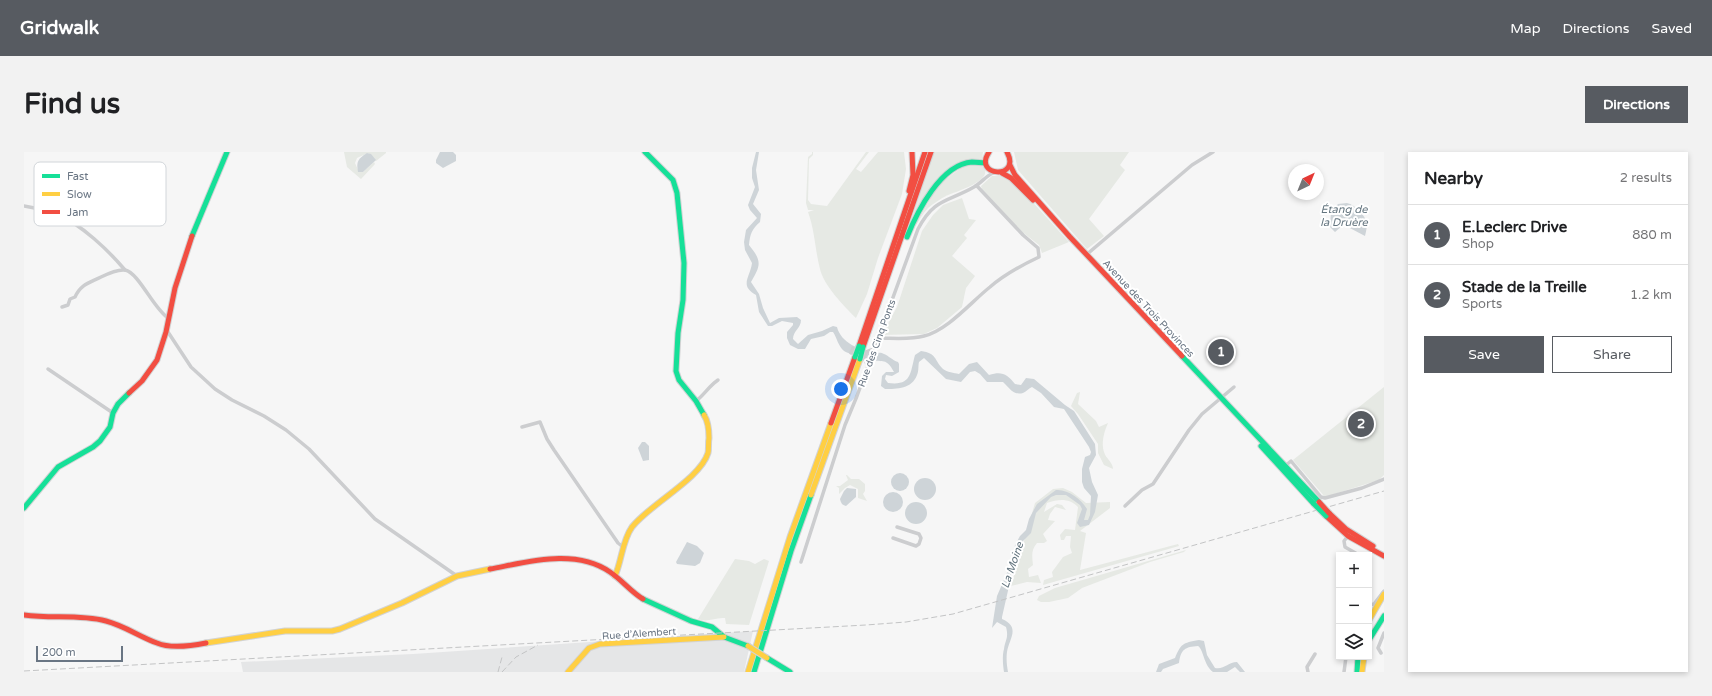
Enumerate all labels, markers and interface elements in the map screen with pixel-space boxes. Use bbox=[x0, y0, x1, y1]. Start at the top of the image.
text: Gridwalk bbox=[20, 17, 99, 39]
text: Map bbox=[1510, 20, 1541, 37]
text: Directions bbox=[1563, 20, 1630, 37]
text: Saved bbox=[1652, 20, 1692, 37]
button: Directions bbox=[1585, 86, 1688, 123]
text: Find us bbox=[24, 87, 120, 121]
legend bbox=[34, 162, 166, 226]
north arrow bbox=[1288, 164, 1324, 200]
text: Nearby bbox=[1424, 168, 1483, 189]
text: Fast bbox=[67, 170, 88, 183]
text: 2 results bbox=[1620, 170, 1672, 186]
text: Slow bbox=[67, 188, 92, 201]
water label: Étang de la Druère bbox=[1320, 203, 1368, 229]
text: Jam bbox=[67, 206, 88, 219]
text: E.Leclerc Drive bbox=[1462, 218, 1567, 236]
text: 1 bbox=[1433, 227, 1441, 243]
text: 880 m bbox=[1632, 227, 1672, 243]
text: Shop bbox=[1462, 236, 1494, 252]
street label: Avenue des Trois Provinces bbox=[1100, 257, 1197, 360]
text: Stade de la Treille bbox=[1462, 278, 1587, 296]
text: 2 bbox=[1433, 287, 1441, 303]
text: 1.2 km bbox=[1630, 287, 1672, 303]
text: Sports bbox=[1462, 296, 1502, 312]
street label: Rue des Cinq Ponts bbox=[855, 298, 898, 389]
button: Save bbox=[1424, 336, 1544, 373]
button: Share bbox=[1552, 336, 1672, 373]
pin: 1 bbox=[1208, 337, 1234, 367]
your location bbox=[831, 379, 851, 399]
pin: 2 bbox=[1348, 409, 1374, 439]
water label: La Moine bbox=[998, 540, 1027, 590]
map controls bbox=[1336, 552, 1372, 660]
button: + bbox=[1336, 552, 1372, 588]
button: − bbox=[1336, 588, 1372, 624]
button: layers bbox=[1336, 624, 1372, 660]
street label: Rue d’Alembert bbox=[602, 625, 677, 643]
scale bar bbox=[36, 644, 123, 663]
text: 200 m bbox=[42, 646, 76, 659]

